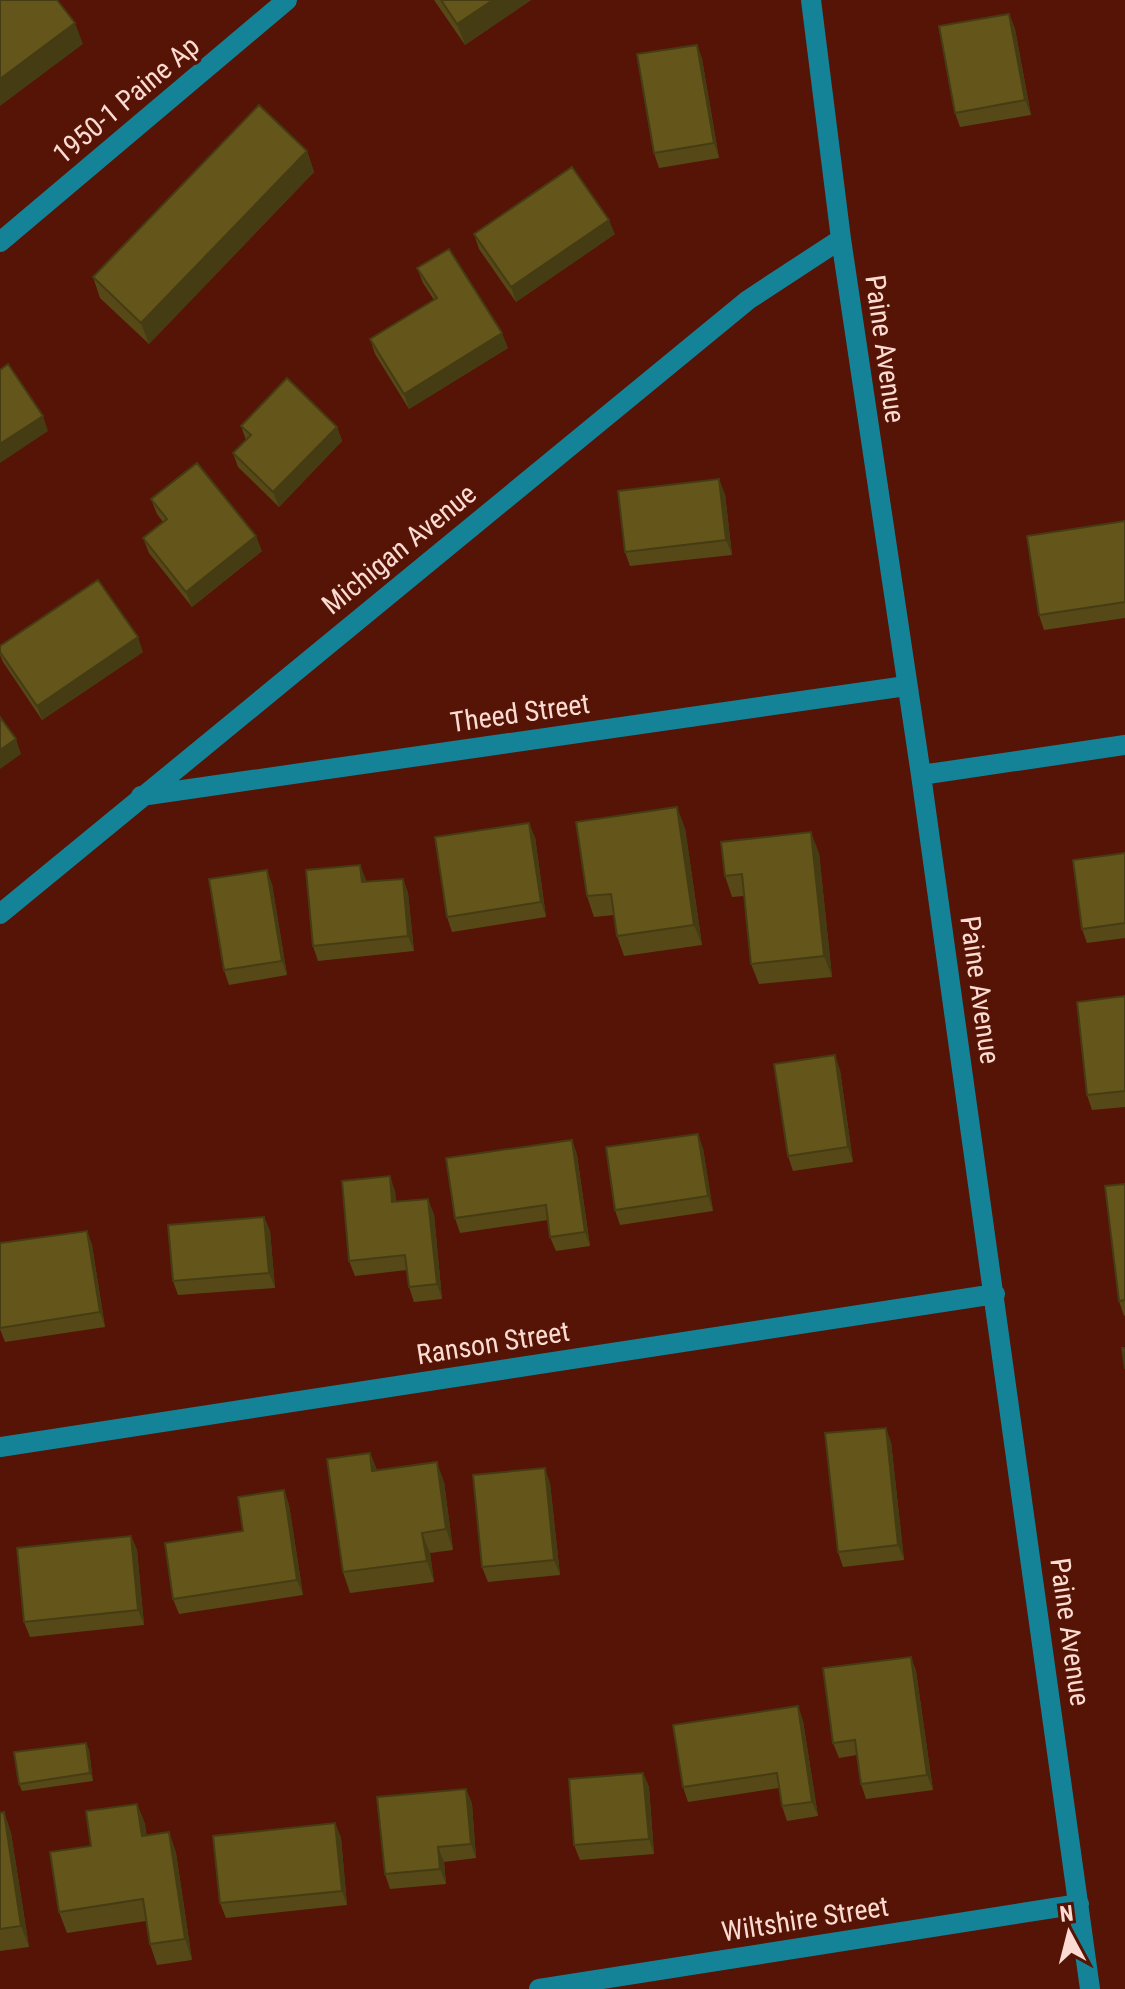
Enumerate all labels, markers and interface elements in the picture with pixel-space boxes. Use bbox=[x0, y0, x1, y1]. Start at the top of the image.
street label: 1950-1 Paine Ap bbox=[46, 29, 206, 171]
street label: Paine Avenue bbox=[858, 273, 912, 425]
street label: Michigan Avenue bbox=[315, 477, 483, 621]
street label: Theed Street bbox=[448, 687, 592, 739]
street label: Paine Avenue bbox=[953, 914, 1007, 1066]
street label: Ranson Street bbox=[414, 1315, 572, 1371]
street label: Paine Avenue bbox=[1043, 1556, 1097, 1708]
street label: Wiltshire Street bbox=[719, 1890, 891, 1948]
north arrow bbox=[1029, 1893, 1109, 1973]
text: N bbox=[1058, 1900, 1075, 1927]

